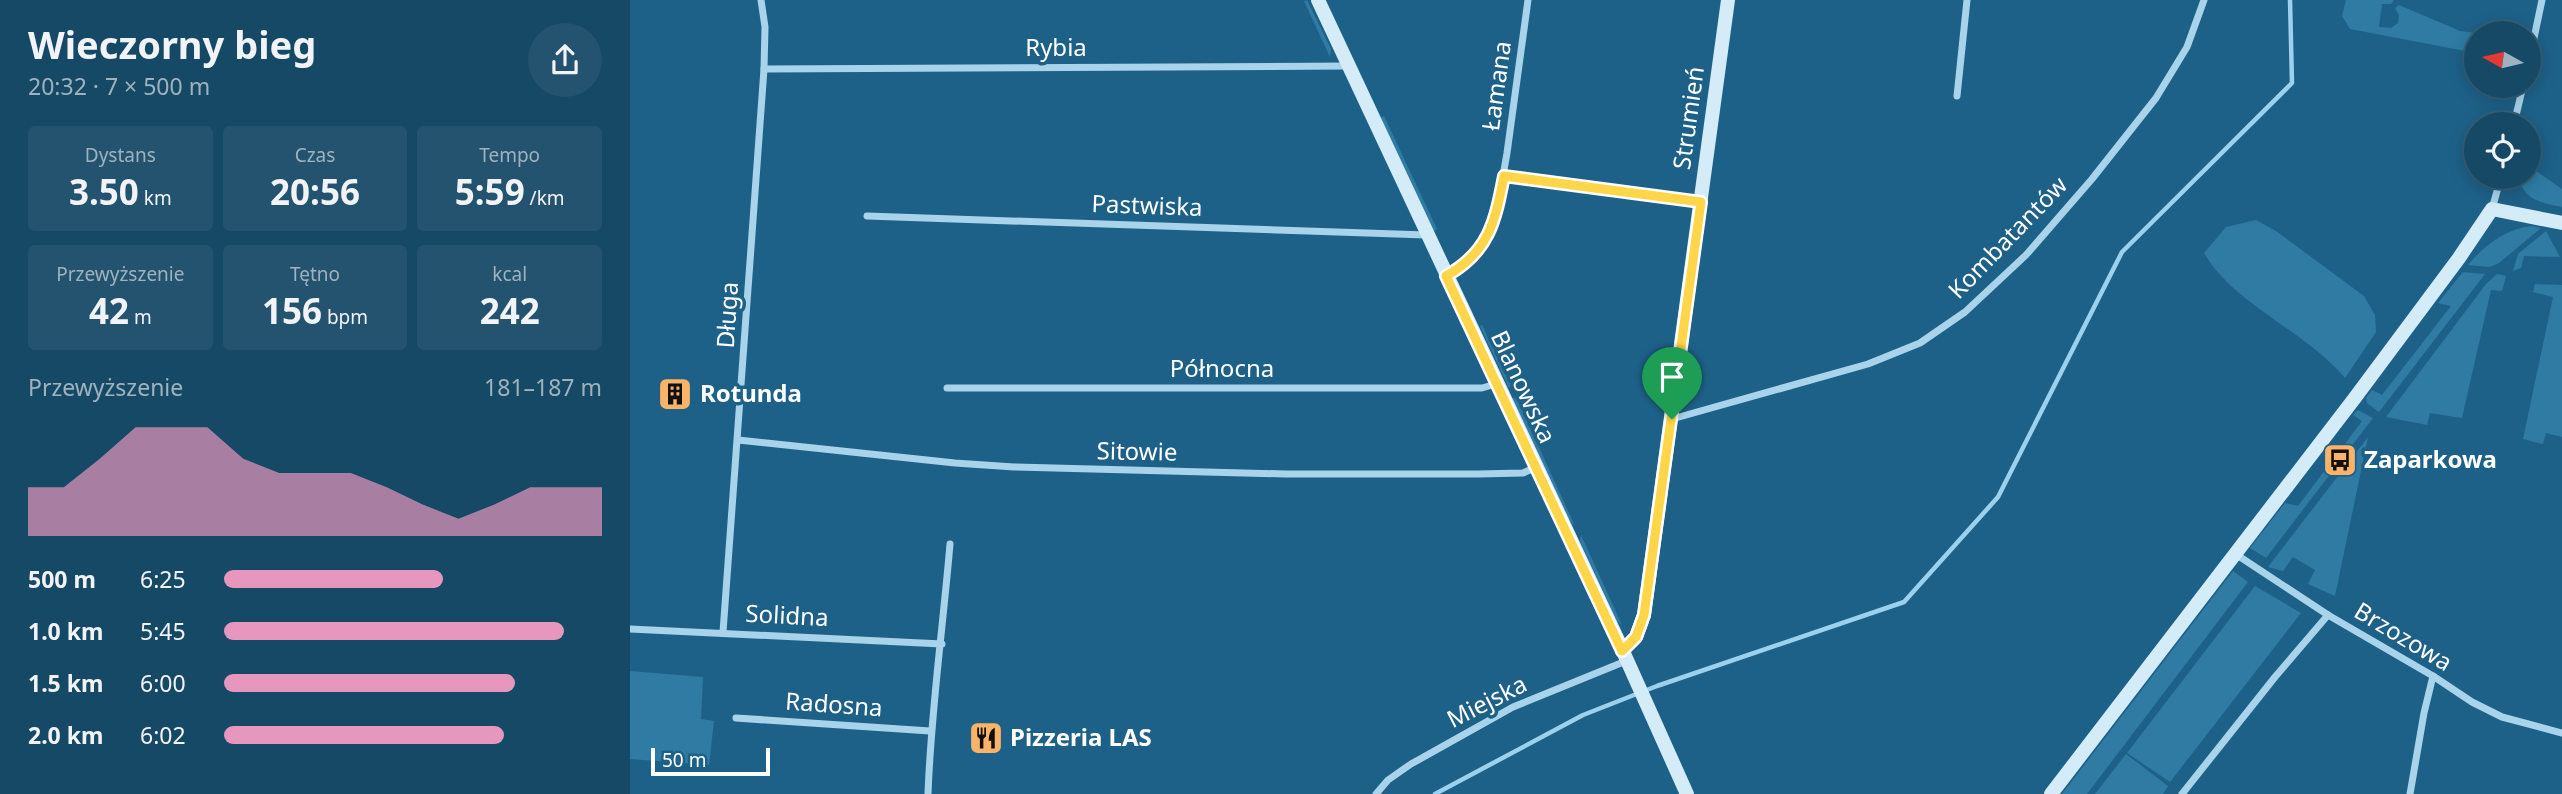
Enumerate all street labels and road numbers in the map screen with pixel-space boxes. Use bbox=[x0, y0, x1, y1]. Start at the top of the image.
street label: Rybia bbox=[1025, 30, 1087, 63]
street label: Łamana bbox=[1473, 39, 1518, 133]
street label: Strumień bbox=[1664, 64, 1711, 171]
street label: Kombatantów bbox=[1940, 168, 2074, 305]
street label: Pastwiska bbox=[1091, 186, 1203, 223]
street label: Długa bbox=[708, 280, 745, 349]
street label: Blanowska bbox=[1484, 325, 1565, 448]
street label: Północna bbox=[1170, 351, 1274, 384]
street label: Sitowie bbox=[1096, 433, 1178, 468]
street label: Brzozowa bbox=[2349, 594, 2459, 678]
street label: Solidna bbox=[745, 596, 829, 633]
street label: Miejska bbox=[1441, 667, 1532, 735]
street label: Radosna bbox=[784, 684, 884, 723]

